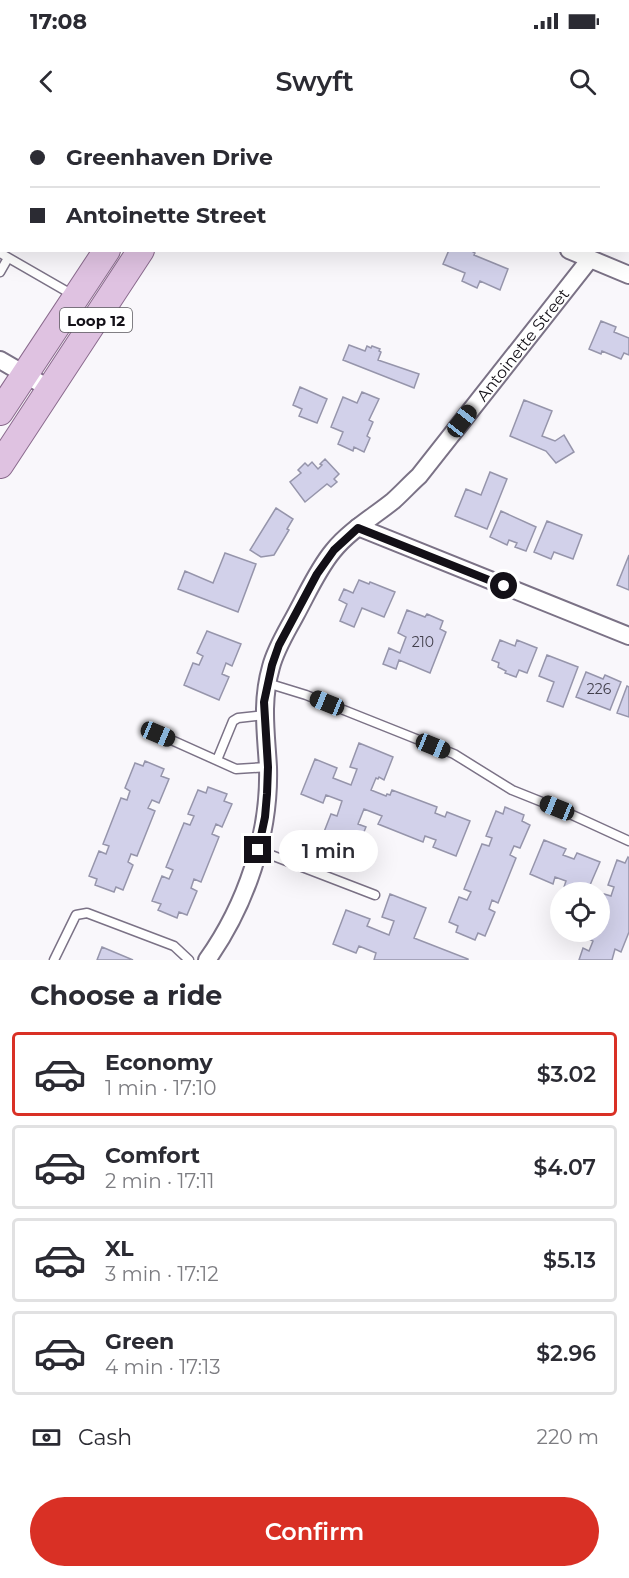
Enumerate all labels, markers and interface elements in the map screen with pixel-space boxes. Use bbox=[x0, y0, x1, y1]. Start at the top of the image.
text: 17:08 bbox=[30, 8, 87, 35]
icon: back bbox=[30, 65, 63, 98]
text: Swyft bbox=[275, 65, 354, 98]
icon: search bbox=[566, 65, 599, 98]
text: Greenhaven Drive bbox=[66, 144, 273, 171]
text: Antoinette Street bbox=[66, 202, 266, 229]
street label: Antoinette Street bbox=[472, 284, 573, 405]
road number: Loop 12 bbox=[60, 308, 132, 332]
car bbox=[444, 401, 480, 441]
route start bbox=[490, 572, 517, 599]
house number: 210 bbox=[412, 633, 434, 651]
house number: 226 bbox=[587, 680, 612, 698]
car bbox=[307, 688, 347, 718]
car bbox=[138, 719, 178, 749]
car bbox=[413, 731, 453, 761]
car bbox=[537, 793, 577, 823]
callout: 1 min bbox=[279, 829, 378, 871]
route end bbox=[244, 836, 271, 863]
text: 1 min bbox=[302, 839, 355, 863]
map controls bbox=[550, 882, 610, 942]
button: locate bbox=[550, 882, 610, 942]
text: Choose a ride bbox=[30, 979, 222, 1012]
icon: car bbox=[33, 1047, 87, 1101]
text: Economy bbox=[105, 1049, 213, 1076]
text: $3.02 bbox=[537, 1061, 596, 1088]
text: 1 min · 17:10 bbox=[105, 1076, 216, 1100]
icon: car bbox=[33, 1140, 87, 1194]
text: Comfort bbox=[105, 1142, 200, 1169]
text: $4.07 bbox=[533, 1154, 596, 1181]
text: 2 min · 17:11 bbox=[105, 1169, 215, 1193]
icon: car bbox=[33, 1233, 87, 1287]
text: XL bbox=[105, 1235, 134, 1262]
text: $5.13 bbox=[543, 1247, 596, 1274]
text: 3 min · 17:12 bbox=[105, 1262, 219, 1286]
icon: car bbox=[33, 1326, 87, 1380]
text: Green bbox=[105, 1328, 174, 1355]
text: $2.96 bbox=[536, 1340, 596, 1367]
text: 4 min · 17:13 bbox=[105, 1355, 220, 1379]
icon: cash bbox=[30, 1421, 63, 1454]
text: Cash bbox=[78, 1424, 132, 1451]
text: 220 m bbox=[537, 1425, 599, 1449]
button: Confirm bbox=[30, 1497, 599, 1566]

